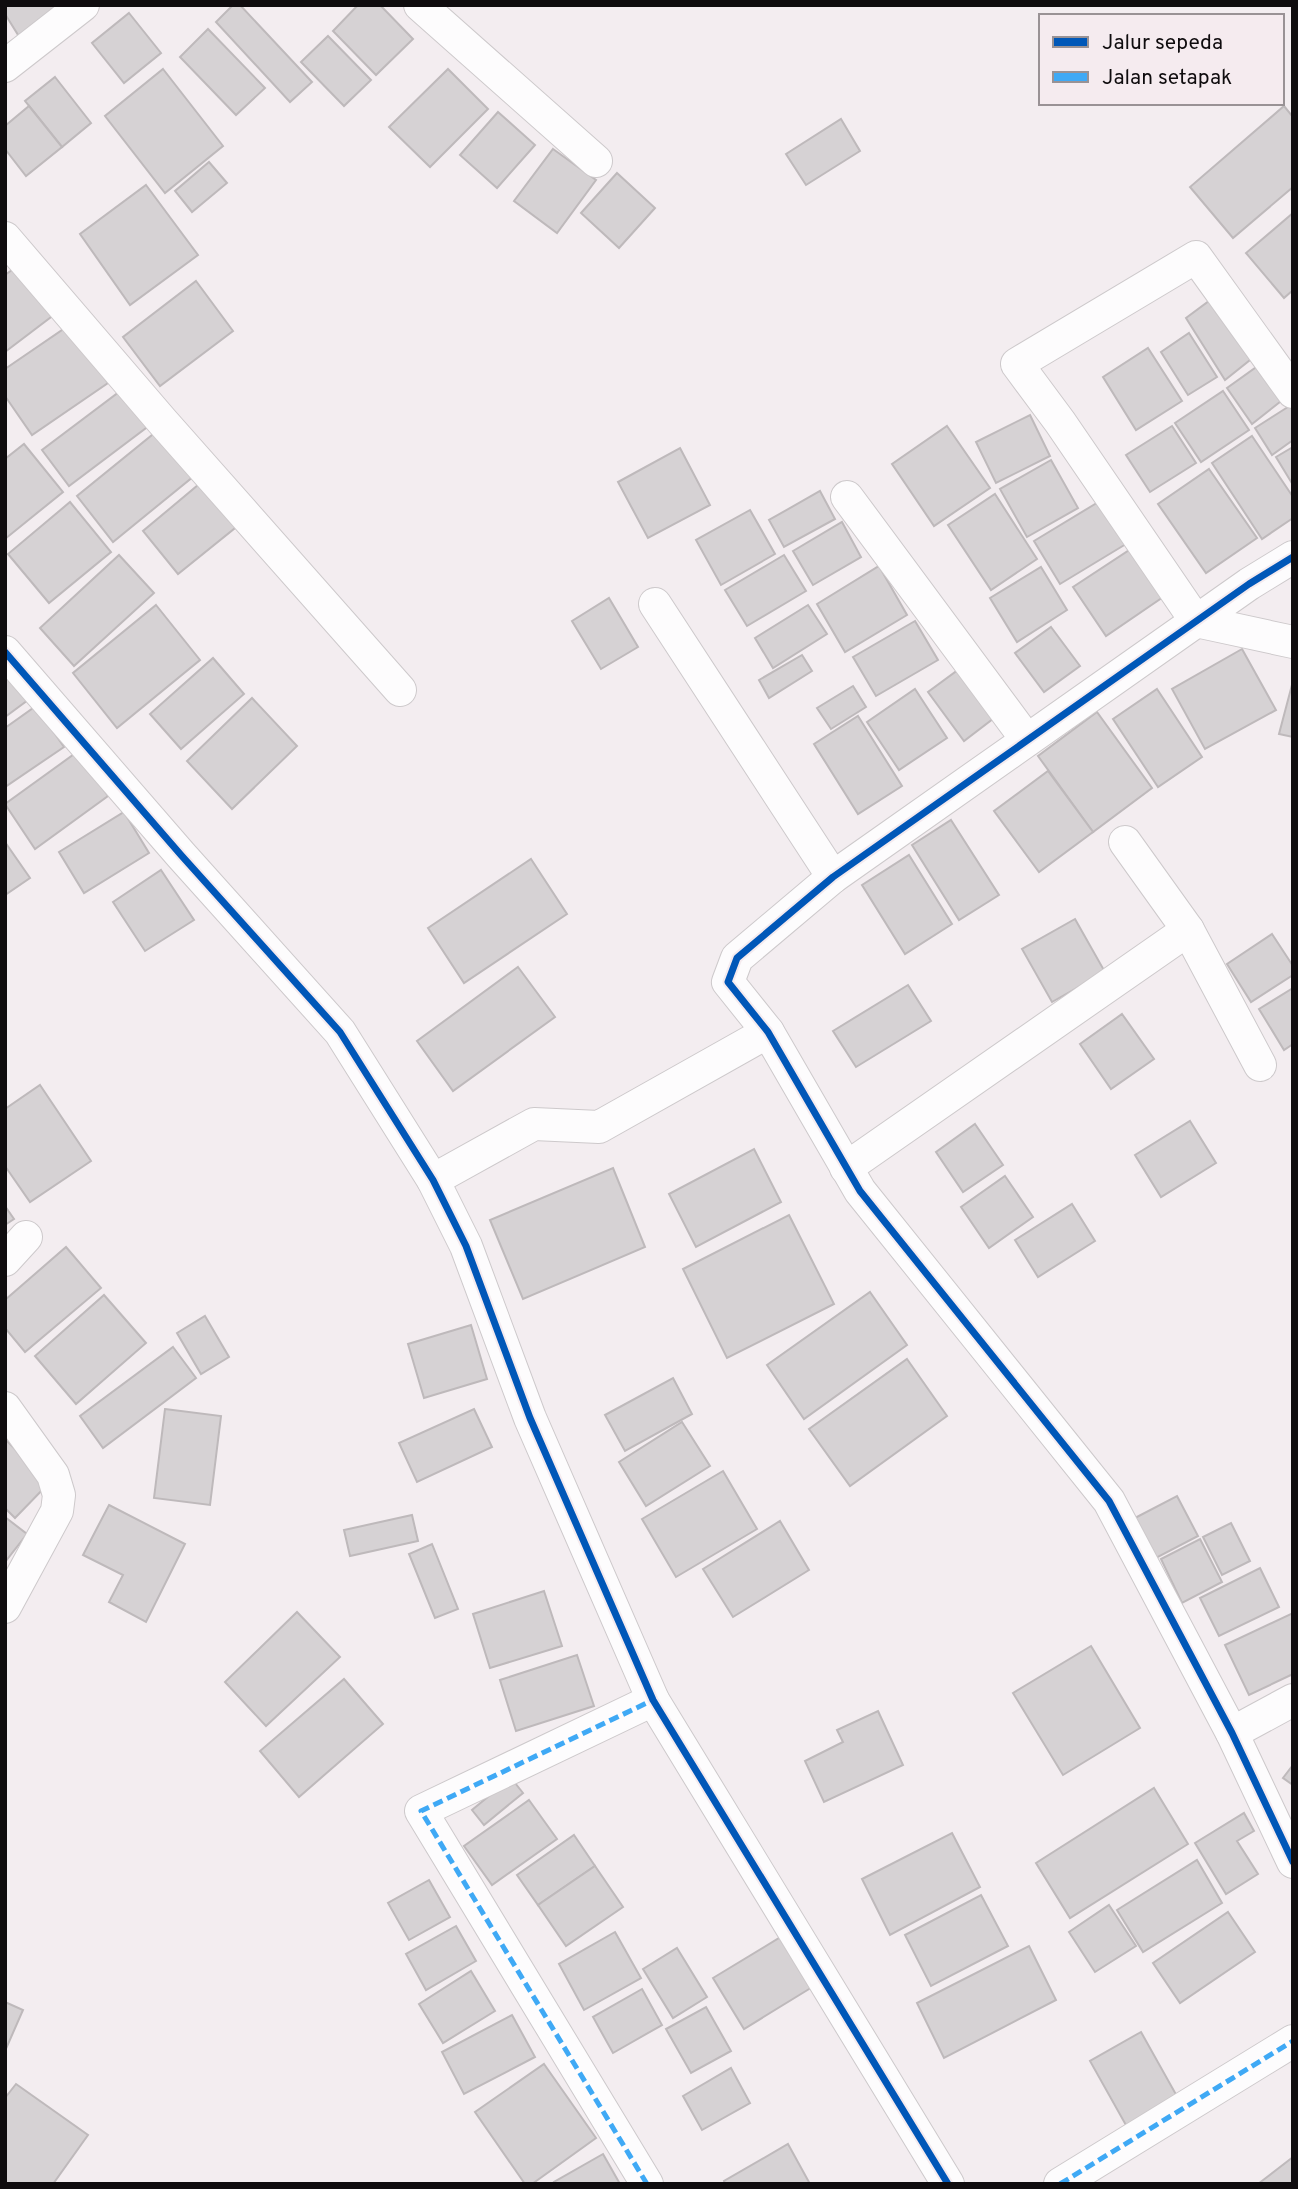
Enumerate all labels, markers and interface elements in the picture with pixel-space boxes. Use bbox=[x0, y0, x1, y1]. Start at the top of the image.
legend bbox=[1039, 14, 1284, 105]
text: Jalur sepeda bbox=[1102, 30, 1223, 57]
text: Jalan setapak bbox=[1102, 65, 1232, 92]

